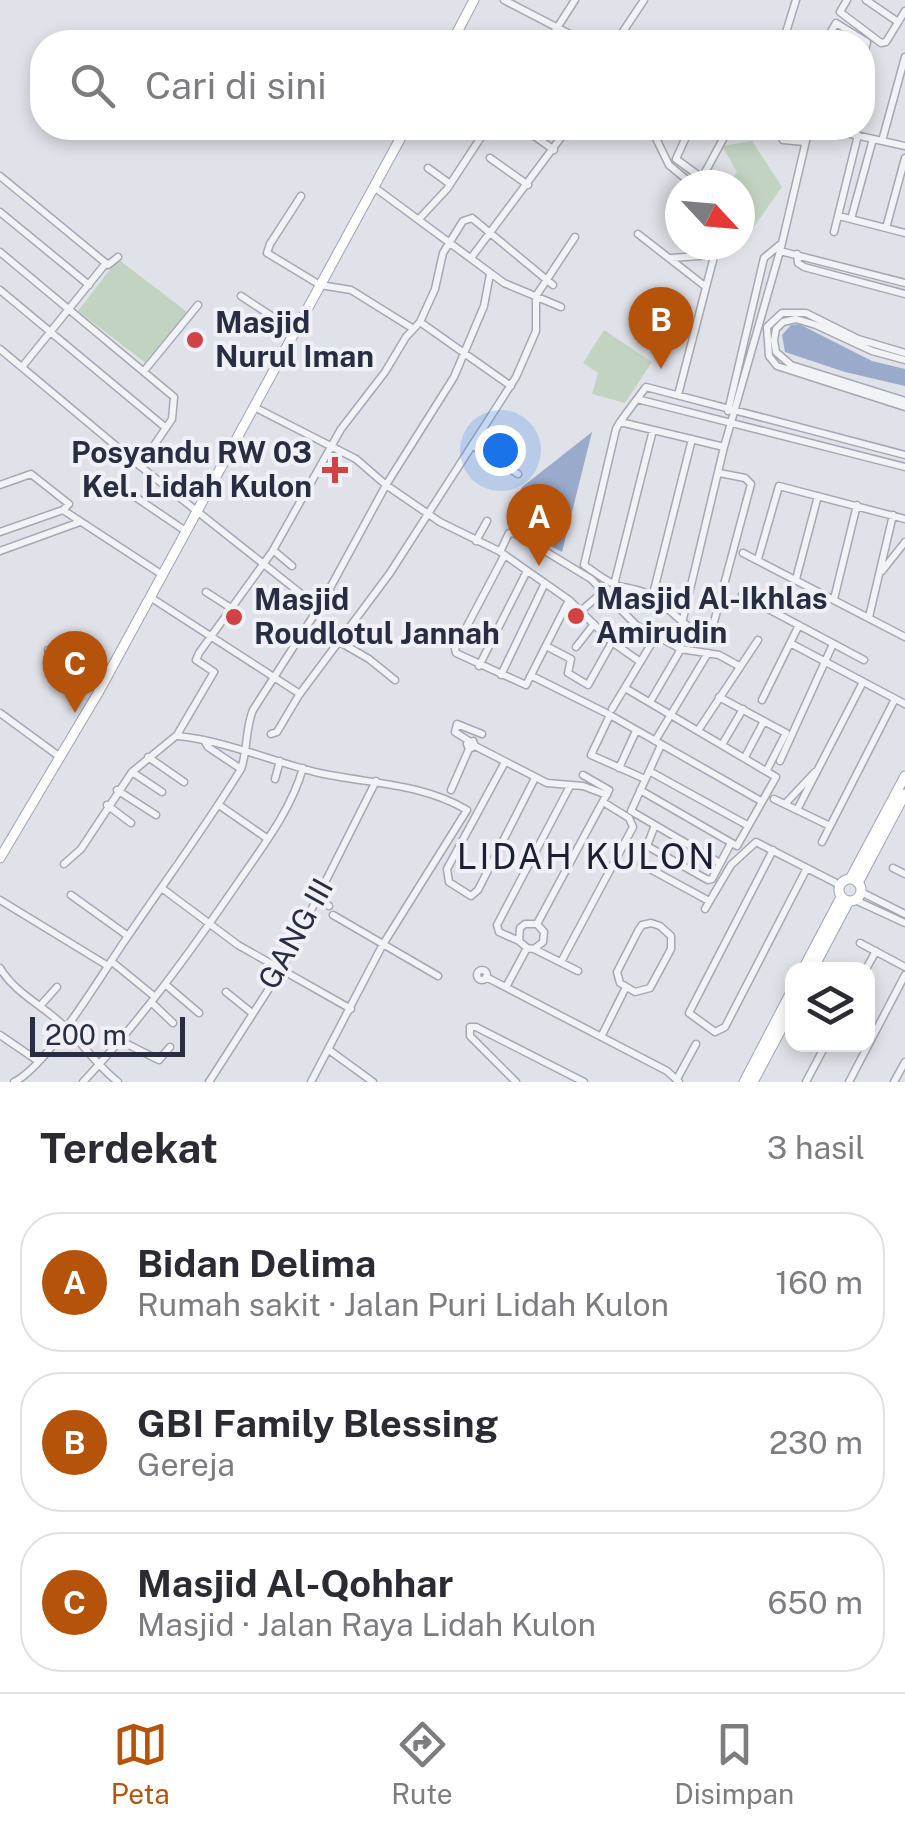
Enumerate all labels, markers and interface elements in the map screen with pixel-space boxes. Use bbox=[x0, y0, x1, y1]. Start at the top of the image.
search box bbox=[30, 30, 875, 140]
icon: search bbox=[65, 58, 120, 113]
text: Cari di sini bbox=[145, 63, 327, 108]
north arrow bbox=[665, 170, 755, 260]
pin: B bbox=[628, 286, 694, 369]
place label: Masjid Nurul Iman bbox=[215, 304, 374, 374]
marker: Masjid Nurul Iman bbox=[184, 329, 206, 351]
your location bbox=[475, 425, 526, 476]
place label: Posyandu RW 03 Kel. Lidah Kulon bbox=[71, 434, 312, 504]
marker: Posyandu RW 03 Kel. Lidah Kulon bbox=[322, 457, 348, 483]
pin: A bbox=[506, 484, 572, 566]
place label: Masjid Al-Ikhlas Amirudin bbox=[596, 580, 828, 650]
place label: Masjid Roudlotul Jannah bbox=[254, 581, 500, 651]
marker: Masjid Al-Ikhlas Amirudin bbox=[565, 605, 587, 627]
marker: Masjid Roudlotul Jannah bbox=[223, 606, 245, 628]
pin: C bbox=[42, 630, 108, 713]
district label: LIDAH KULON bbox=[457, 836, 717, 877]
street label: GANG III bbox=[250, 872, 340, 995]
map controls bbox=[785, 962, 875, 1052]
button: layers bbox=[785, 962, 875, 1052]
scale bar bbox=[30, 1012, 185, 1056]
text: 200 m bbox=[45, 1018, 127, 1051]
text: Terdekat bbox=[40, 1123, 218, 1172]
text: 3 hasil bbox=[767, 1129, 865, 1166]
text: Bidan Delima bbox=[137, 1241, 376, 1286]
text: A bbox=[63, 1264, 86, 1301]
text: 160 m bbox=[775, 1264, 863, 1301]
text: Rumah sakit · Jalan Puri Lidah Kulon bbox=[137, 1286, 669, 1323]
text: GBI Family Blessing bbox=[137, 1401, 498, 1446]
text: B bbox=[64, 1424, 85, 1461]
text: 230 m bbox=[769, 1424, 863, 1461]
text: Gereja bbox=[137, 1446, 235, 1483]
text: Masjid Al-Qohhar bbox=[137, 1561, 453, 1606]
text: C bbox=[63, 1584, 86, 1621]
text: 650 m bbox=[768, 1584, 863, 1621]
text: Masjid · Jalan Raya Lidah Kulon bbox=[137, 1606, 596, 1643]
tab: Peta bbox=[111, 1717, 170, 1810]
tab: Rute bbox=[391, 1717, 453, 1810]
tab: Disimpan bbox=[674, 1717, 794, 1810]

